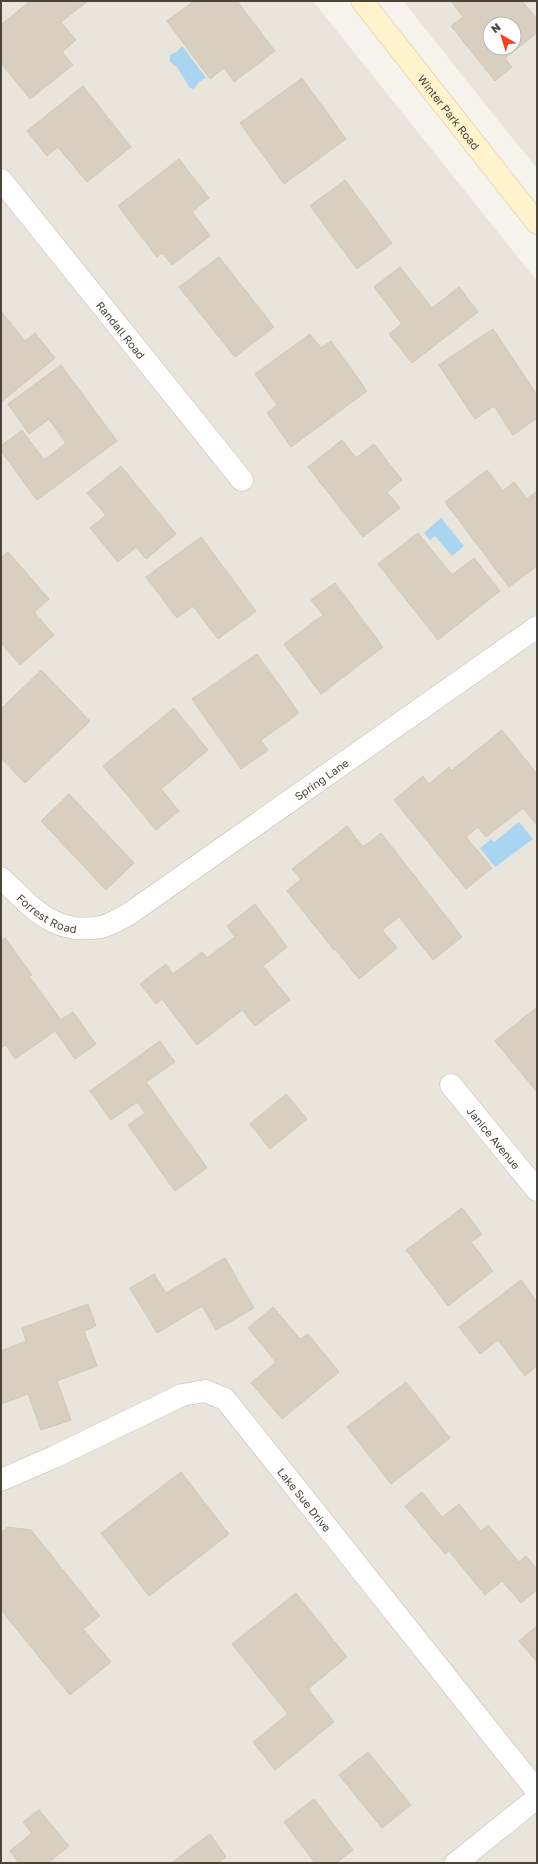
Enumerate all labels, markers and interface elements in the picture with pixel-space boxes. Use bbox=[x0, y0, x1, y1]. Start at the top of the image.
north arrow bbox=[482, 16, 522, 56]
text: N bbox=[488, 20, 503, 35]
street label: Winter Park Road bbox=[416, 72, 483, 152]
street label: Randall Road bbox=[94, 298, 148, 361]
street label: Spring Lane bbox=[292, 755, 351, 802]
street label: Forrest Road bbox=[15, 891, 78, 935]
street label: Janice Avenue bbox=[465, 1104, 523, 1171]
street label: Lake Sue Drive bbox=[275, 1465, 334, 1534]

